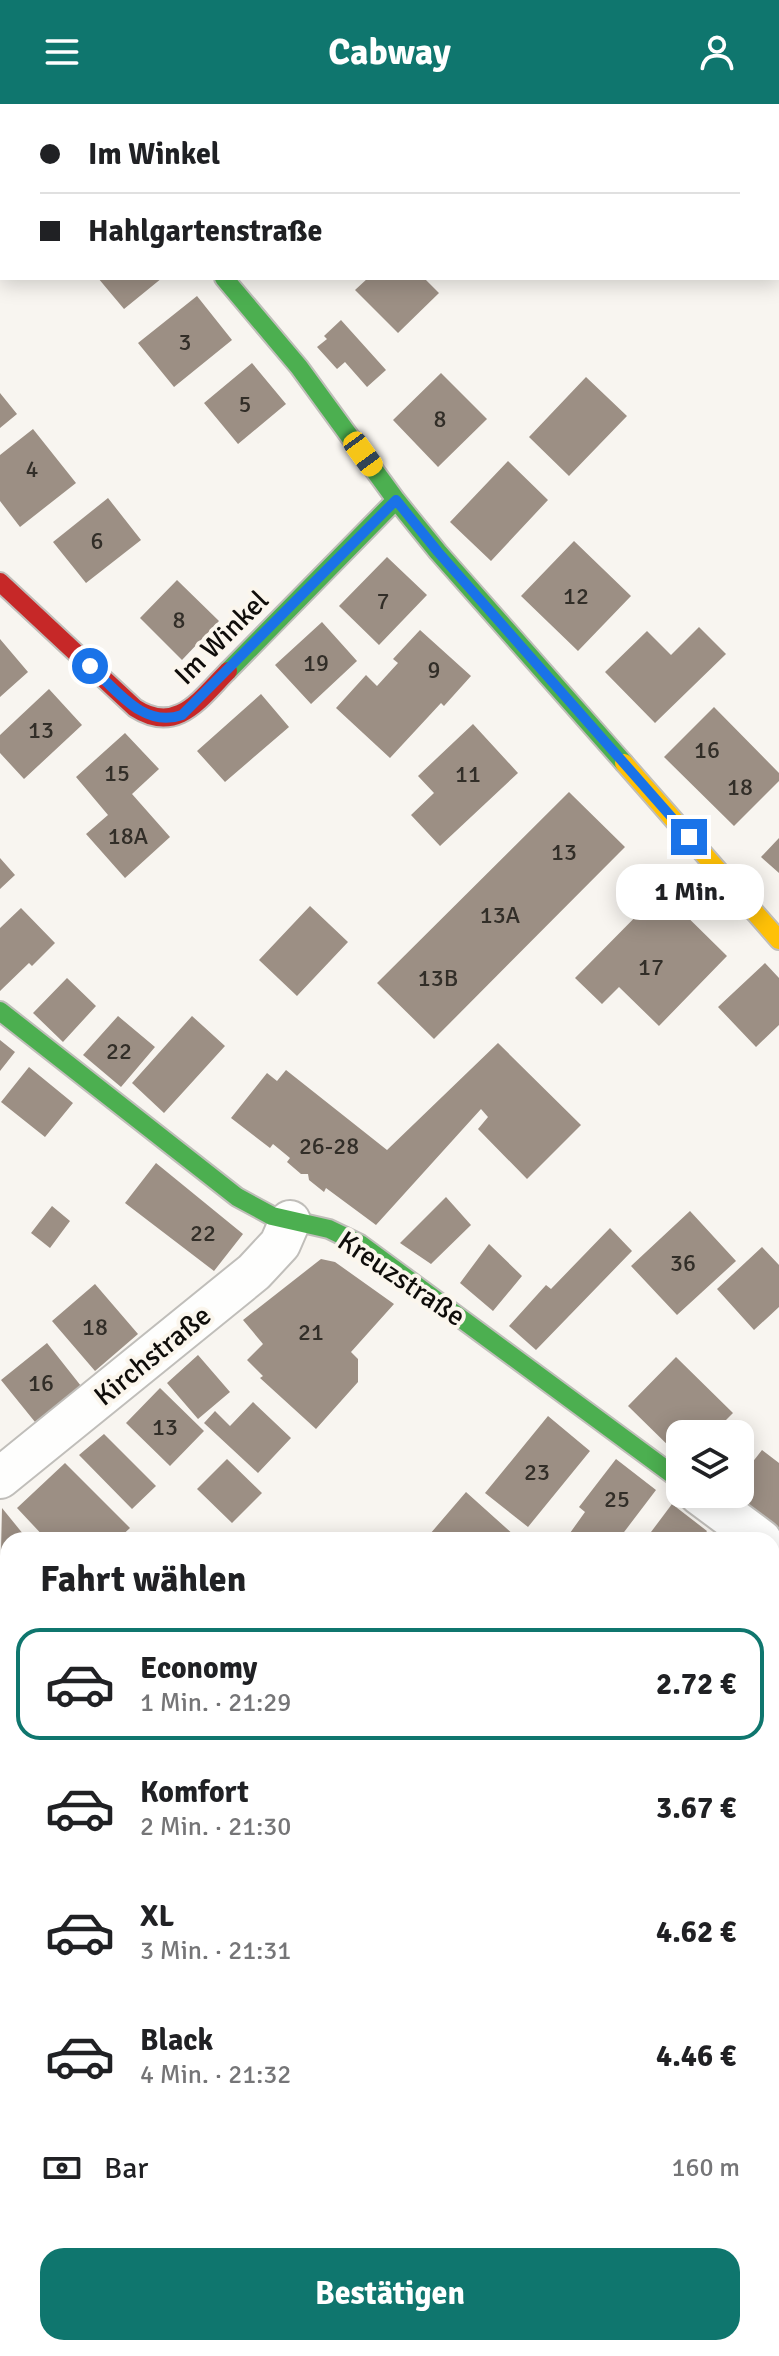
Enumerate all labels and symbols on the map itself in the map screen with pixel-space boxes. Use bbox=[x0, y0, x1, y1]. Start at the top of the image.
house number: 3 bbox=[179, 327, 191, 357]
house number: 5 bbox=[239, 389, 251, 419]
house number: 8 bbox=[434, 404, 446, 434]
car bbox=[339, 428, 387, 480]
house number: 4 bbox=[26, 454, 39, 484]
house number: 6 bbox=[91, 526, 103, 556]
house number: 12 bbox=[563, 581, 589, 611]
street label: Im Winkel bbox=[168, 584, 276, 692]
house number: 7 bbox=[377, 586, 389, 616]
house number: 8 bbox=[173, 605, 185, 635]
route start bbox=[72, 648, 108, 684]
house number: 19 bbox=[303, 648, 329, 678]
house number: 9 bbox=[428, 655, 440, 685]
house number: 13 bbox=[28, 715, 54, 745]
house number: 16 bbox=[694, 735, 720, 765]
house number: 15 bbox=[104, 758, 130, 788]
house number: 11 bbox=[455, 759, 481, 789]
house number: 18 bbox=[727, 772, 753, 802]
route end bbox=[671, 819, 707, 855]
house number: 18A bbox=[108, 821, 149, 851]
house number: 13 bbox=[551, 837, 577, 867]
callout: 1 Min. bbox=[615, 865, 763, 921]
house number: 13A bbox=[480, 900, 521, 930]
house number: 17 bbox=[638, 952, 664, 982]
house number: 13B bbox=[418, 963, 458, 993]
house number: 22 bbox=[106, 1036, 132, 1066]
house number: 26-28 bbox=[299, 1131, 359, 1161]
house number: 22 bbox=[190, 1218, 216, 1248]
street label: Kreuzstraße bbox=[331, 1224, 472, 1334]
house number: 36 bbox=[670, 1248, 696, 1278]
street label: Kirchstraße bbox=[87, 1298, 218, 1413]
house number: 18 bbox=[82, 1312, 108, 1342]
house number: 21 bbox=[298, 1317, 324, 1347]
house number: 16 bbox=[28, 1368, 54, 1398]
house number: 13 bbox=[152, 1412, 178, 1442]
house number: 23 bbox=[524, 1457, 550, 1487]
house number: 25 bbox=[604, 1484, 630, 1514]

